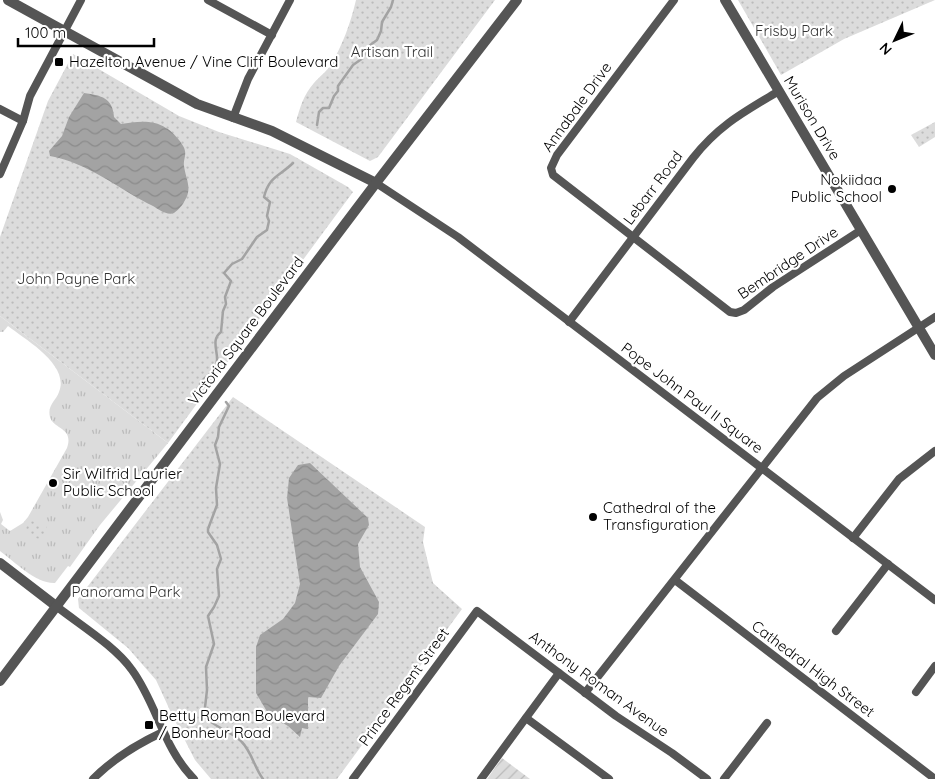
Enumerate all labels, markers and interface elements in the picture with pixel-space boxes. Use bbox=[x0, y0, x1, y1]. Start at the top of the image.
scale bar bbox=[18, 15, 154, 47]
north arrow bbox=[870, 15, 920, 65]
park label: Frisby Park bbox=[755, 21, 833, 40]
text: 100 m bbox=[25, 23, 66, 42]
text: N bbox=[875, 39, 896, 59]
park label: Artisan Trail bbox=[351, 42, 433, 61]
place label: Hazelton Avenue / Vine Cliff Boulevard bbox=[69, 52, 338, 71]
marker: Hazelton Avenue / Vine Cliff Boulevard bbox=[53, 56, 65, 68]
street label: Annabale Drive bbox=[538, 58, 616, 155]
street label: Murison Drive bbox=[780, 72, 845, 163]
street label: Lebarr Road bbox=[619, 147, 687, 228]
place label: Nokiidaa Public School bbox=[791, 170, 882, 206]
marker: Nokiidaa Public School bbox=[886, 183, 898, 195]
street label: Bembridge Drive bbox=[734, 222, 841, 303]
street label: Victoria Square Boulevard bbox=[184, 253, 308, 409]
park label: John Payne Park bbox=[17, 269, 135, 288]
street label: Pope John Paul II Square bbox=[618, 338, 767, 457]
place label: Sir Wilfrid Laurier Public School bbox=[63, 464, 182, 500]
marker: Sir Wilfrid Laurier Public School bbox=[47, 477, 59, 489]
place label: Cathedral of the Transfiguration bbox=[603, 498, 716, 534]
marker: Cathedral of the Transfiguration bbox=[587, 511, 599, 523]
park label: Panorama Park bbox=[72, 582, 181, 601]
street label: Cathedral High Street bbox=[748, 616, 879, 721]
street label: Prince Regent Street bbox=[354, 624, 453, 750]
street label: Anthony Roman Avenue bbox=[526, 626, 673, 741]
place label: Betty Roman Boulevard / Bonheur Road bbox=[159, 706, 325, 742]
marker: Betty Roman Boulevard / Bonheur Road bbox=[143, 719, 155, 731]

